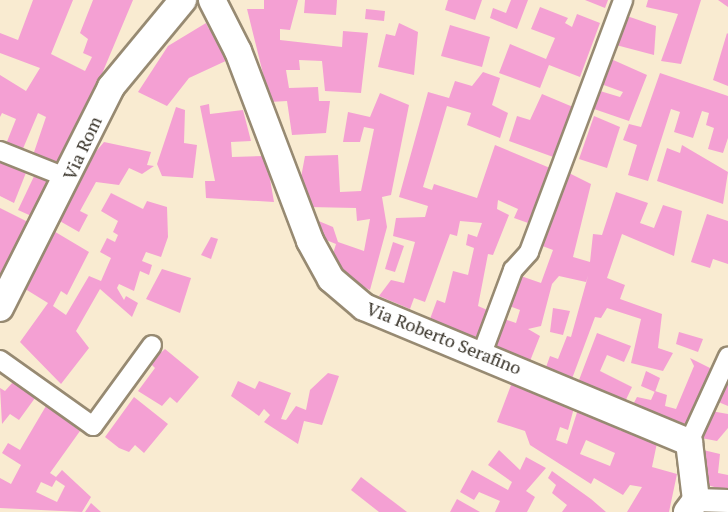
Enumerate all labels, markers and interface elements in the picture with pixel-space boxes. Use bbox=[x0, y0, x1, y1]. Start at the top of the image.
street label: Via Rom bbox=[58, 113, 106, 183]
street label: Via Roberto Serafino bbox=[363, 297, 525, 379]

